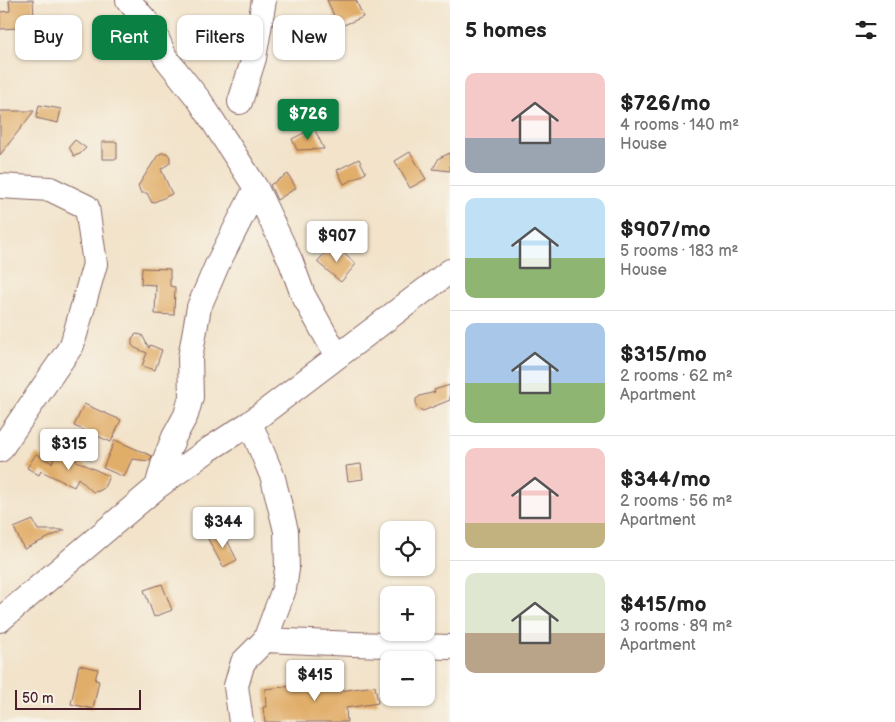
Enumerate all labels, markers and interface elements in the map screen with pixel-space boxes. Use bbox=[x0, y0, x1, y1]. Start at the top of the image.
chip: Buy bbox=[15, 15, 82, 60]
chip: Rent bbox=[92, 15, 167, 60]
chip: Filters bbox=[177, 15, 263, 60]
chip: New bbox=[273, 15, 345, 60]
icon: filters bbox=[852, 16, 880, 44]
text: 5 homes bbox=[465, 18, 547, 43]
text: $726/mo bbox=[620, 91, 710, 116]
icon: home bbox=[505, 93, 565, 153]
pin: $726 bbox=[278, 98, 338, 141]
text: $726 bbox=[289, 105, 327, 124]
text: 4 rooms · 140 m² bbox=[620, 116, 739, 135]
text: House bbox=[620, 135, 667, 154]
text: $907/mo bbox=[620, 217, 711, 242]
icon: home bbox=[505, 218, 565, 278]
pin: $907 bbox=[307, 220, 367, 263]
text: $907 bbox=[318, 227, 356, 246]
text: 5 rooms · 183 m² bbox=[620, 242, 739, 261]
text: House bbox=[620, 261, 667, 280]
text: $315/mo bbox=[620, 342, 707, 367]
icon: home bbox=[505, 343, 565, 403]
text: 2 rooms · 62 m² bbox=[620, 367, 733, 386]
text: Apartment bbox=[620, 386, 696, 405]
pin: $315 bbox=[39, 428, 99, 471]
text: $315 bbox=[51, 435, 87, 454]
text: $344/mo bbox=[620, 467, 711, 492]
icon: home bbox=[505, 468, 565, 528]
text: 2 rooms · 56 m² bbox=[620, 492, 732, 511]
pin: $344 bbox=[193, 506, 253, 549]
text: Apartment bbox=[620, 511, 696, 530]
text: $344 bbox=[204, 513, 242, 532]
map controls bbox=[380, 521, 435, 706]
button: locate bbox=[380, 521, 435, 576]
button: + bbox=[380, 586, 435, 641]
text: $415/mo bbox=[620, 592, 706, 617]
icon: home bbox=[505, 593, 565, 653]
text: 3 rooms · 89 m² bbox=[620, 617, 732, 636]
text: Apartment bbox=[620, 636, 696, 655]
button: − bbox=[380, 651, 435, 706]
pin: $415 bbox=[285, 660, 345, 702]
text: $415 bbox=[297, 666, 333, 685]
scale bar bbox=[15, 687, 141, 710]
text: 50 m bbox=[22, 690, 54, 707]

